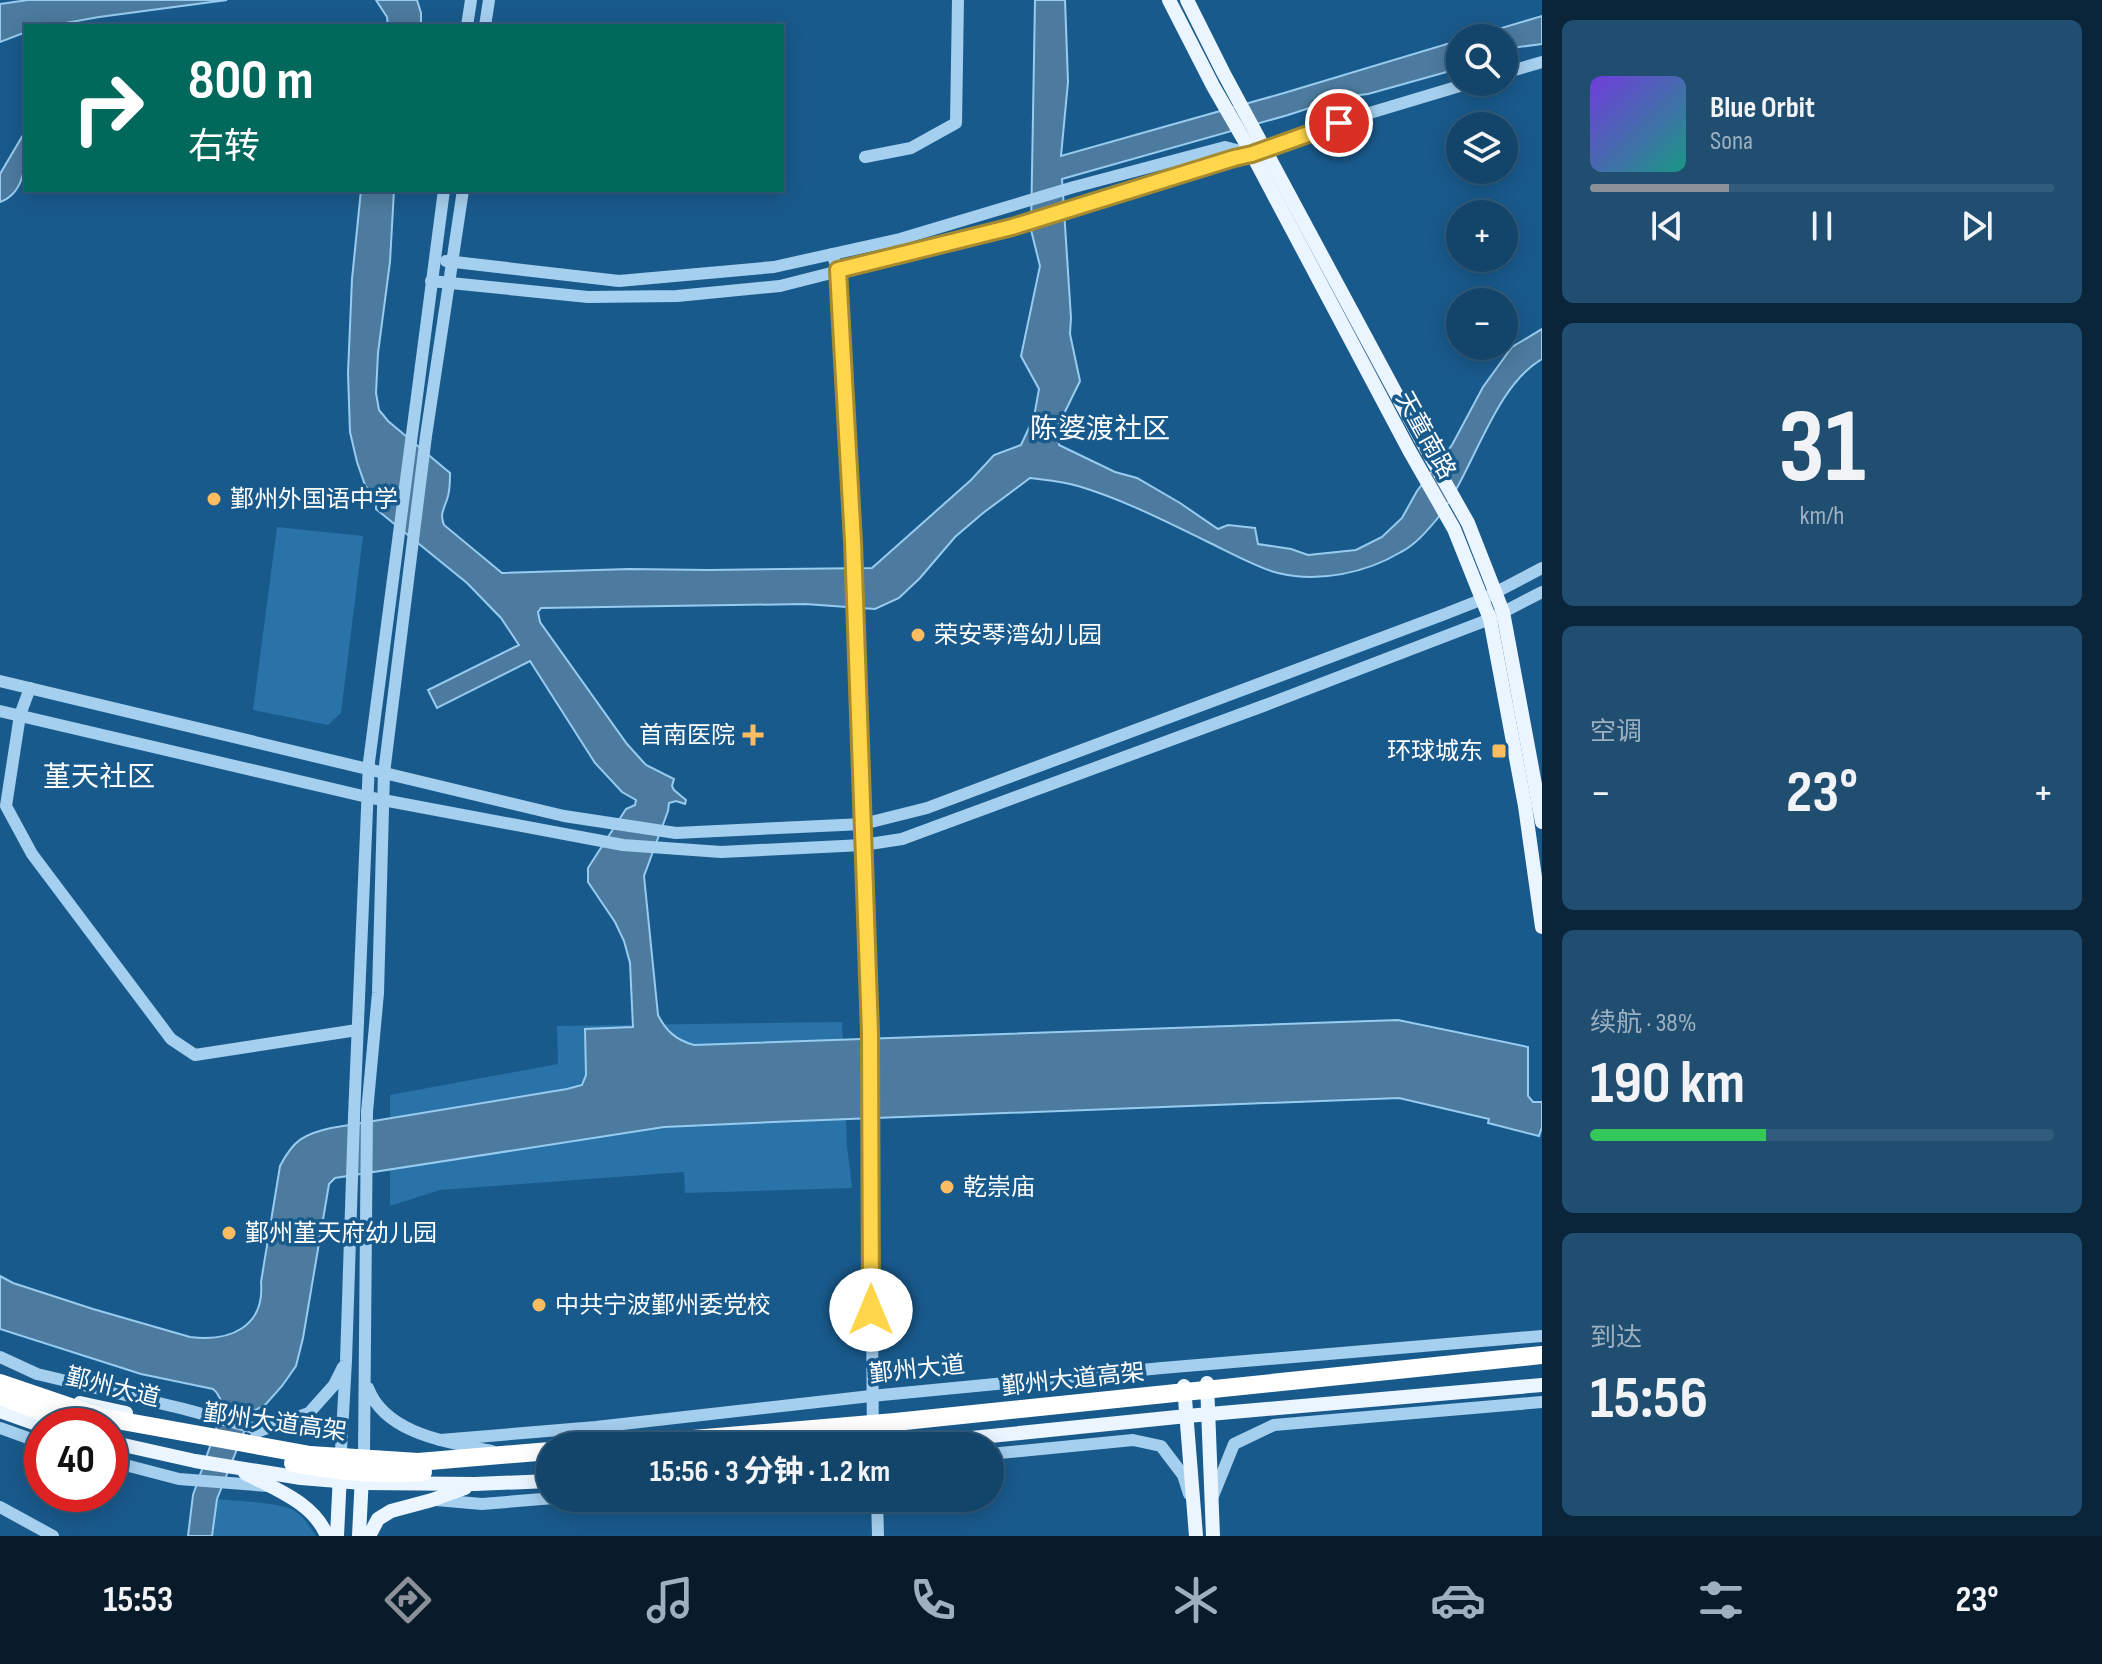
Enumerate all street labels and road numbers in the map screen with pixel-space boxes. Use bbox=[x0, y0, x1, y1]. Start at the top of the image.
street label: 天童南路 bbox=[1390, 386, 1462, 484]
street label: 鄞州大道 bbox=[868, 1350, 966, 1389]
street label: 鄞州大道高架 bbox=[1000, 1358, 1146, 1401]
street label: 鄞州大道 bbox=[63, 1362, 163, 1413]
street label: 鄞州大道高架 bbox=[202, 1398, 348, 1447]

